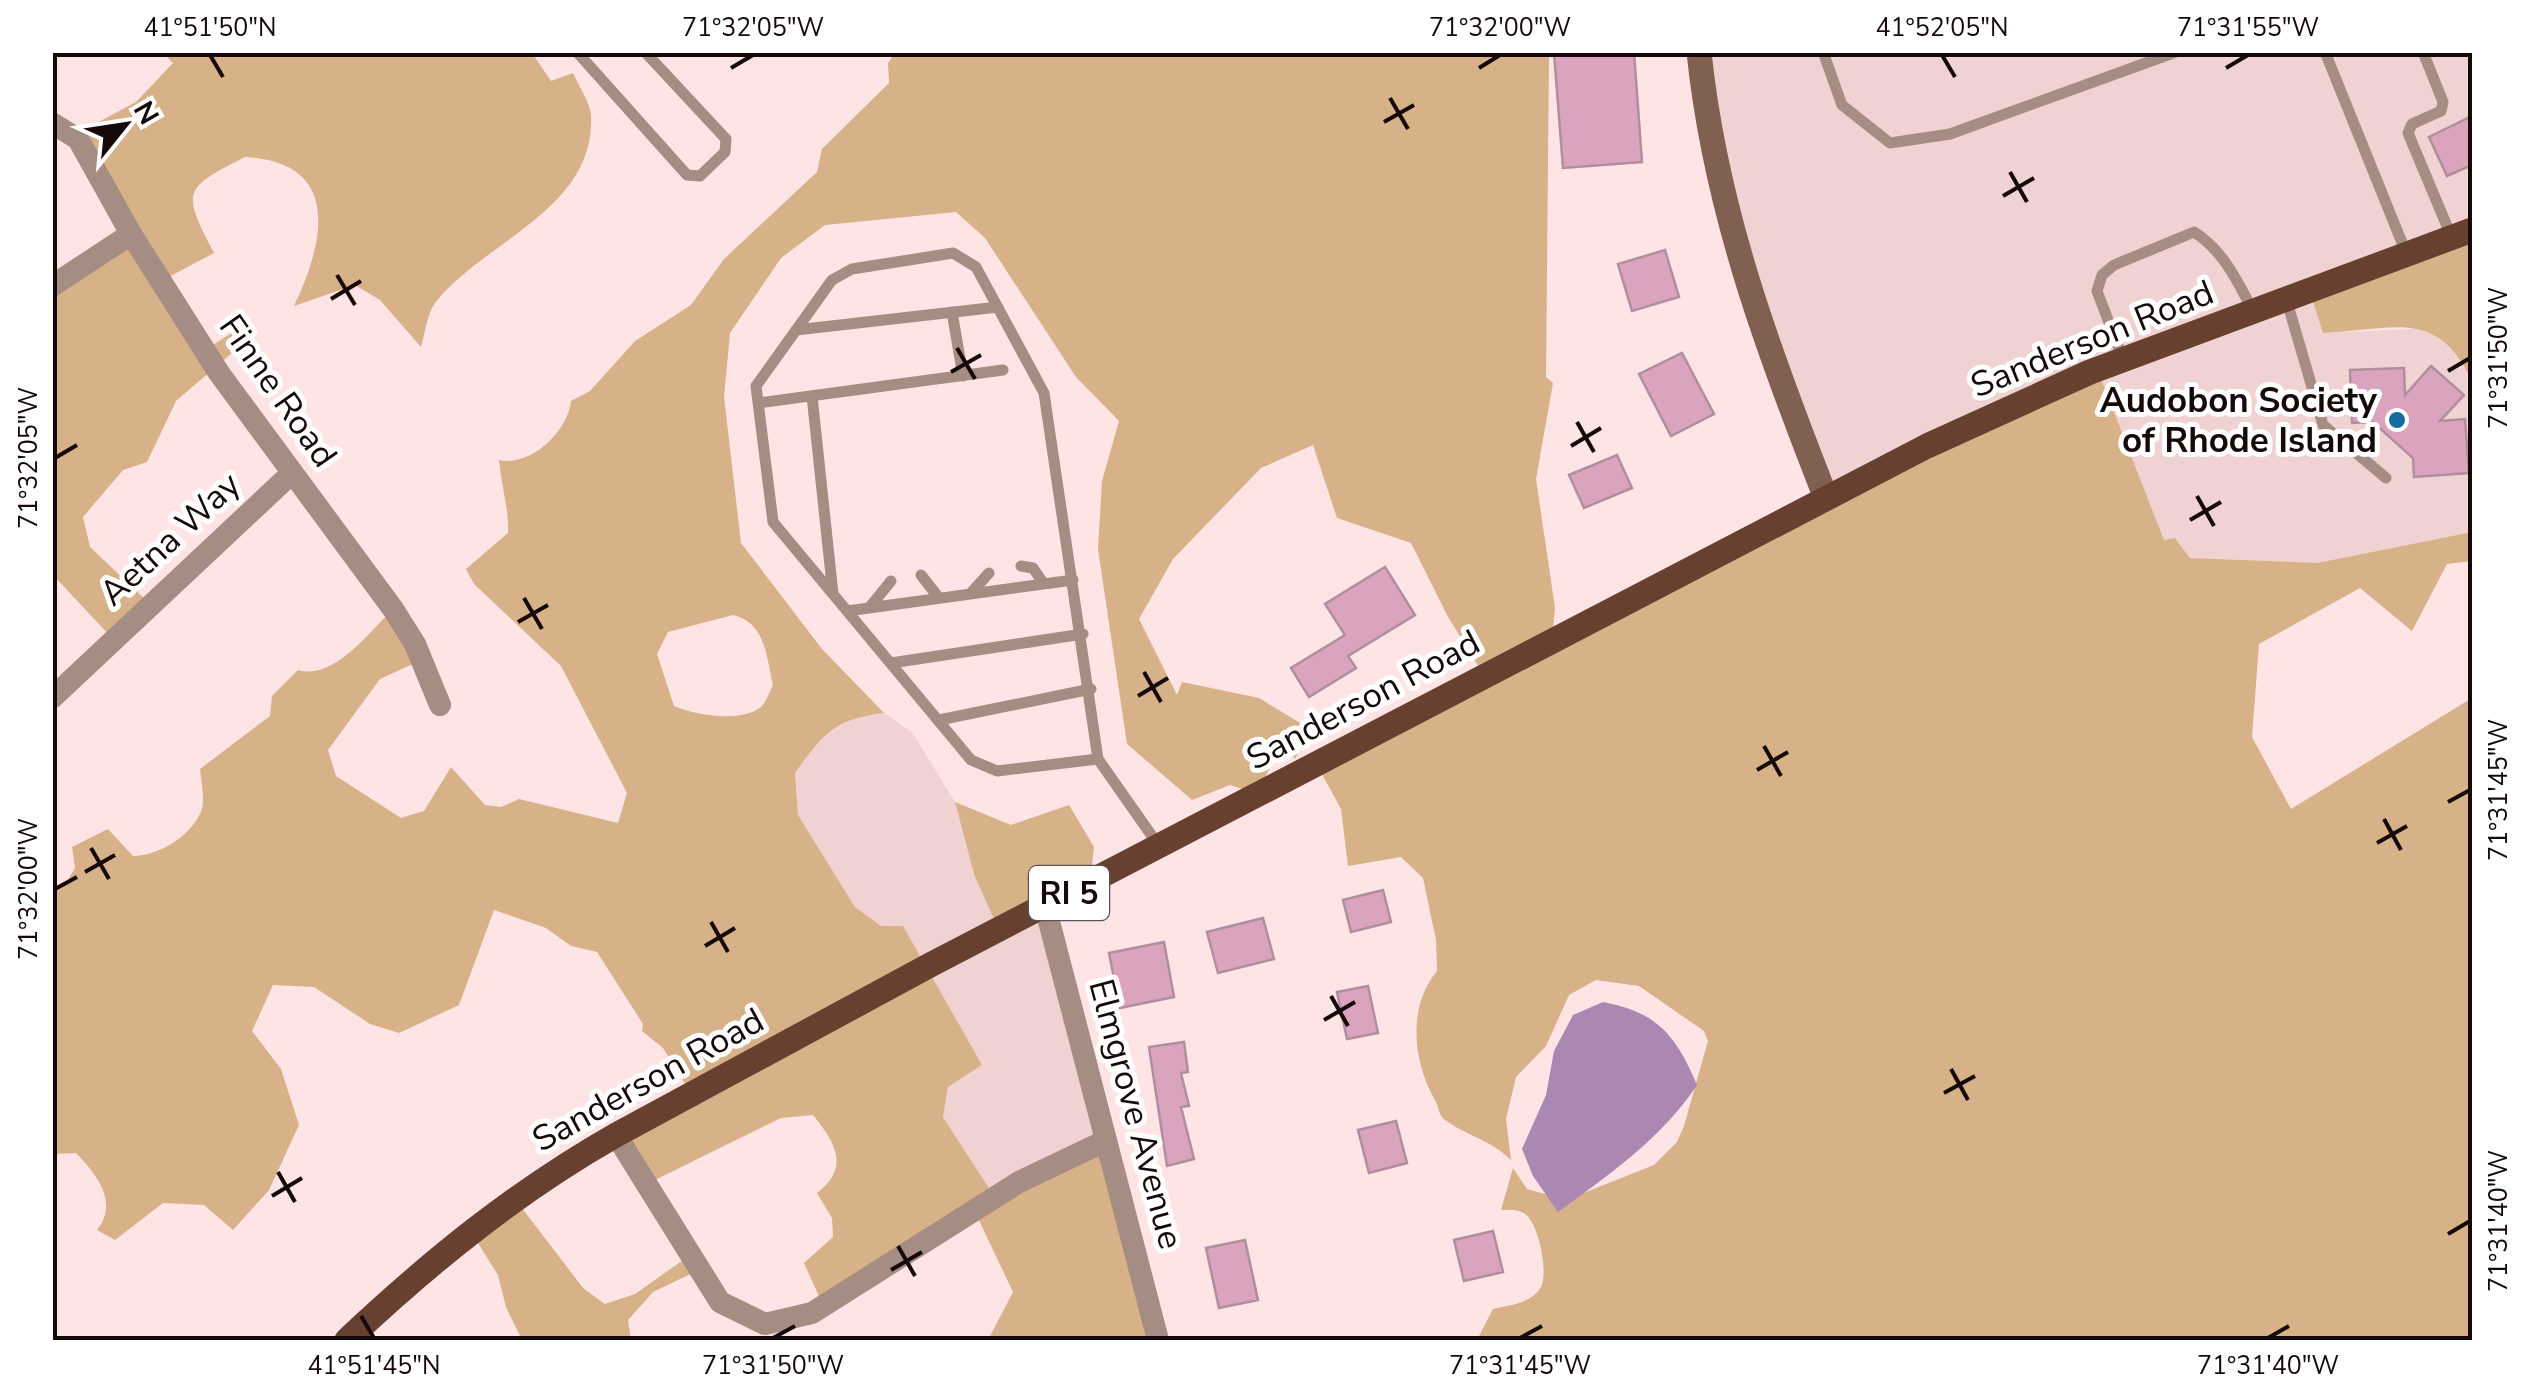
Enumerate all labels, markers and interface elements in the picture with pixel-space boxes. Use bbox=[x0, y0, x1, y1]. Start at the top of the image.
text: 41°51'50"N bbox=[143, 11, 277, 45]
text: 71°32'05"W bbox=[682, 11, 824, 45]
text: 71°32'00"W bbox=[1429, 11, 1571, 45]
text: 41°52'05"N bbox=[1875, 11, 2009, 45]
text: 71°31'55"W bbox=[2177, 11, 2319, 45]
north arrow bbox=[75, 75, 175, 175]
text: N bbox=[124, 94, 167, 132]
street label: Sanderson Road bbox=[1964, 269, 2220, 409]
text: 71°31'50"W bbox=[2482, 287, 2516, 429]
street label: Finne Road bbox=[208, 305, 348, 477]
place label: Audobon Society of Rhode Island bbox=[2100, 377, 2378, 464]
text: 71°32'05"W bbox=[12, 387, 46, 529]
marker: Audobon Society of Rhode Island bbox=[2386, 409, 2408, 431]
street label: Aetna Way bbox=[89, 462, 251, 616]
street label: Sanderson Road bbox=[1238, 619, 1488, 781]
text: 71°31'45"W bbox=[2482, 719, 2516, 861]
text: 71°32'00"W bbox=[12, 818, 46, 960]
road number: RI 5 bbox=[1029, 866, 1109, 920]
street label: Elmgrove Avenue bbox=[1077, 974, 1195, 1254]
street label: Sanderson Road bbox=[524, 997, 772, 1163]
text: 71°31'40"W bbox=[2482, 1150, 2516, 1292]
text: 41°51'45"N bbox=[307, 1349, 441, 1383]
text: 71°31'50"W bbox=[702, 1349, 844, 1383]
text: 71°31'45"W bbox=[1449, 1349, 1591, 1383]
text: 71°31'40"W bbox=[2197, 1349, 2339, 1383]

